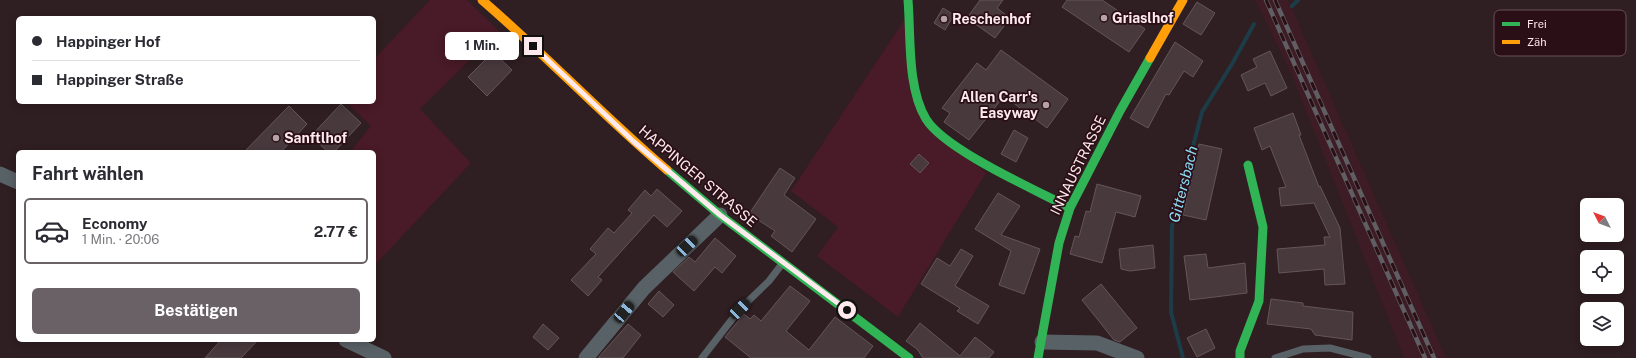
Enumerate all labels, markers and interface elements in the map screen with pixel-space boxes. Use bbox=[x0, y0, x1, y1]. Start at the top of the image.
place label: Griaslhof bbox=[1112, 10, 1174, 26]
legend bbox=[1494, 10, 1626, 56]
place label: Reschenhof bbox=[952, 11, 1031, 27]
marker: Griaslhof bbox=[1099, 13, 1109, 23]
marker: Reschenhof bbox=[939, 14, 949, 24]
text: Frei bbox=[1527, 18, 1547, 30]
callout: 1 Min. bbox=[445, 32, 519, 60]
text: Happinger Hof bbox=[56, 33, 160, 50]
text: Zäh bbox=[1527, 36, 1547, 48]
route end bbox=[524, 37, 542, 55]
text: 1 Min. bbox=[464, 38, 500, 53]
text: Happinger Straße bbox=[56, 71, 184, 88]
place label: Allen Carr's Easyway bbox=[960, 89, 1038, 121]
marker: Allen Carr's Easyway bbox=[1041, 100, 1051, 110]
street label: INNAUSTRASSE bbox=[1047, 113, 1109, 217]
street label: HAPPINGER STRASSE bbox=[636, 122, 760, 230]
place label: Sanftlhof bbox=[284, 130, 348, 146]
marker: Sanftlhof bbox=[271, 133, 281, 143]
water label: Gittersbach bbox=[1165, 144, 1201, 224]
text: Fahrt wählen bbox=[32, 163, 144, 184]
north arrow bbox=[1580, 198, 1624, 242]
map controls bbox=[1580, 198, 1624, 346]
icon: car bbox=[34, 213, 70, 249]
text: Economy bbox=[82, 215, 147, 232]
text: 2.77 € bbox=[314, 223, 358, 240]
text: 1 Min. · 20:06 bbox=[82, 232, 159, 247]
car bbox=[674, 233, 700, 259]
button: locate bbox=[1580, 250, 1624, 294]
button: Bestätigen bbox=[32, 288, 360, 334]
car bbox=[727, 296, 753, 322]
car bbox=[612, 299, 636, 325]
route start bbox=[838, 301, 856, 319]
button: layers bbox=[1580, 302, 1624, 346]

